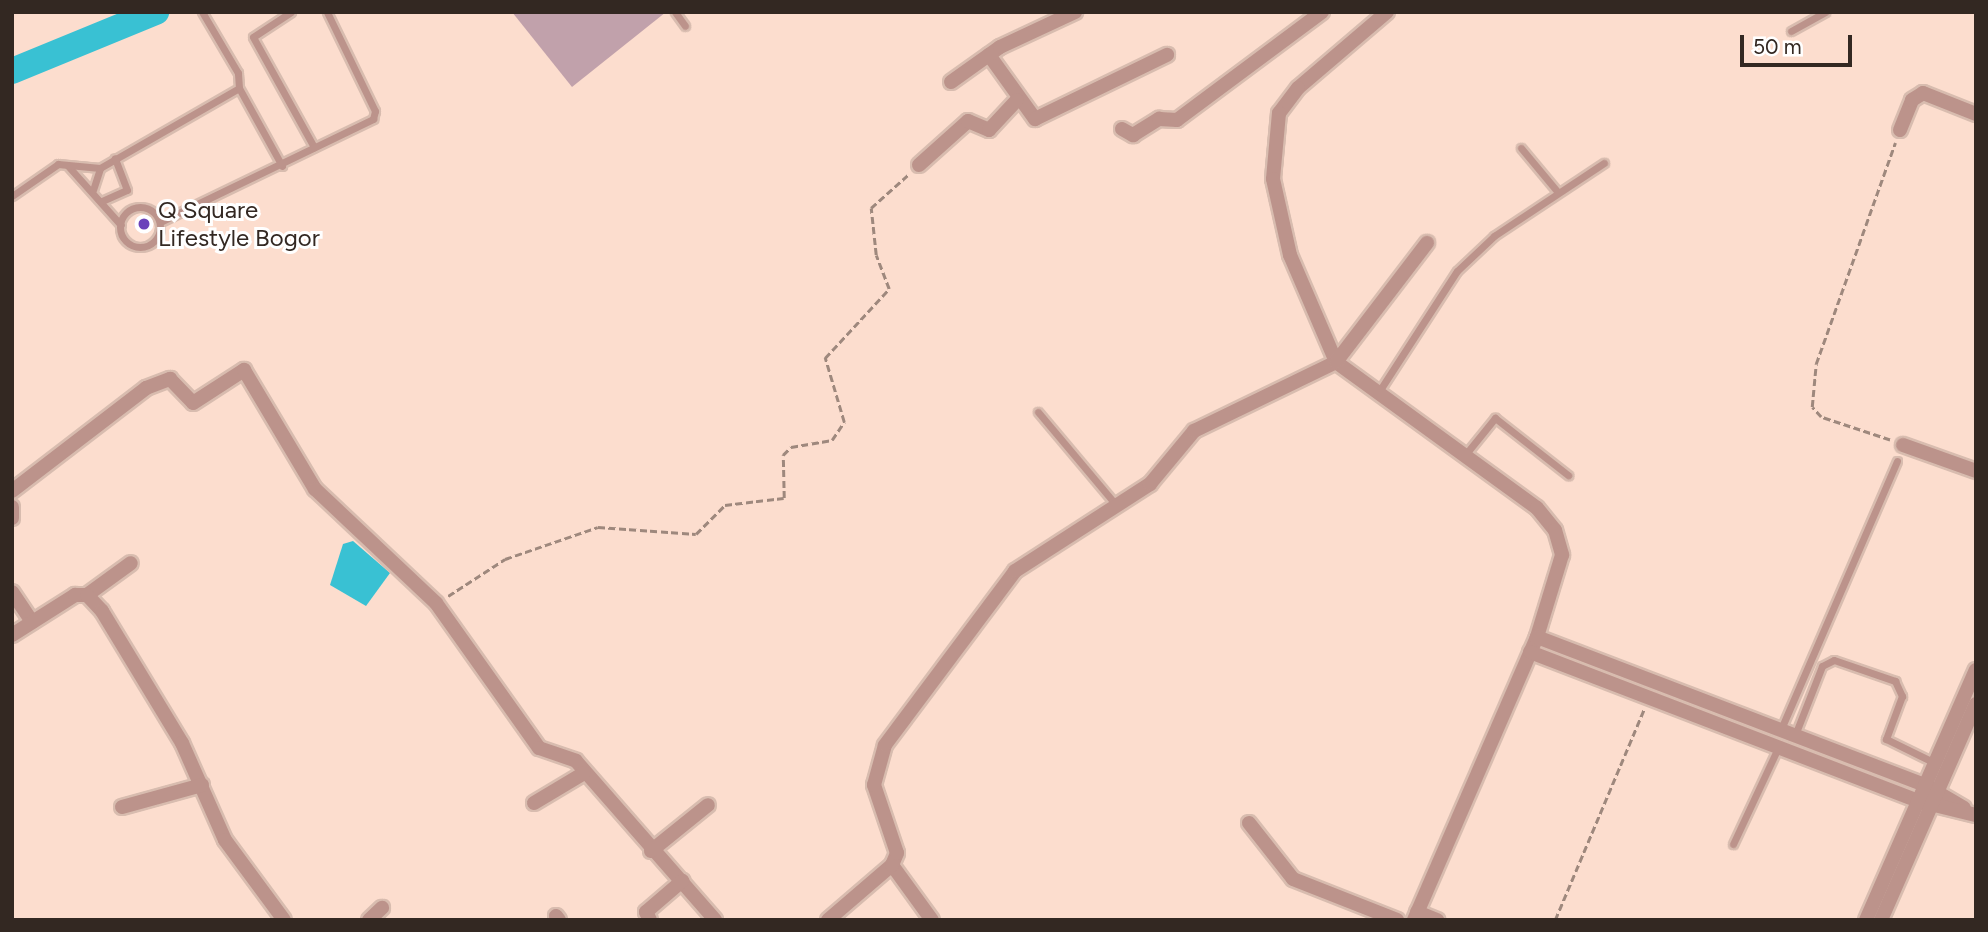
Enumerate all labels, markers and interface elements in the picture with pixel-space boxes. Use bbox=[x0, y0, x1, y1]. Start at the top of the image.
scale bar bbox=[1743, 21, 1855, 65]
text: 50 m bbox=[1753, 34, 1802, 59]
place label: Q Square Lifestyle Bogor bbox=[158, 196, 320, 252]
marker: Q Square Lifestyle Bogor bbox=[136, 216, 152, 232]

